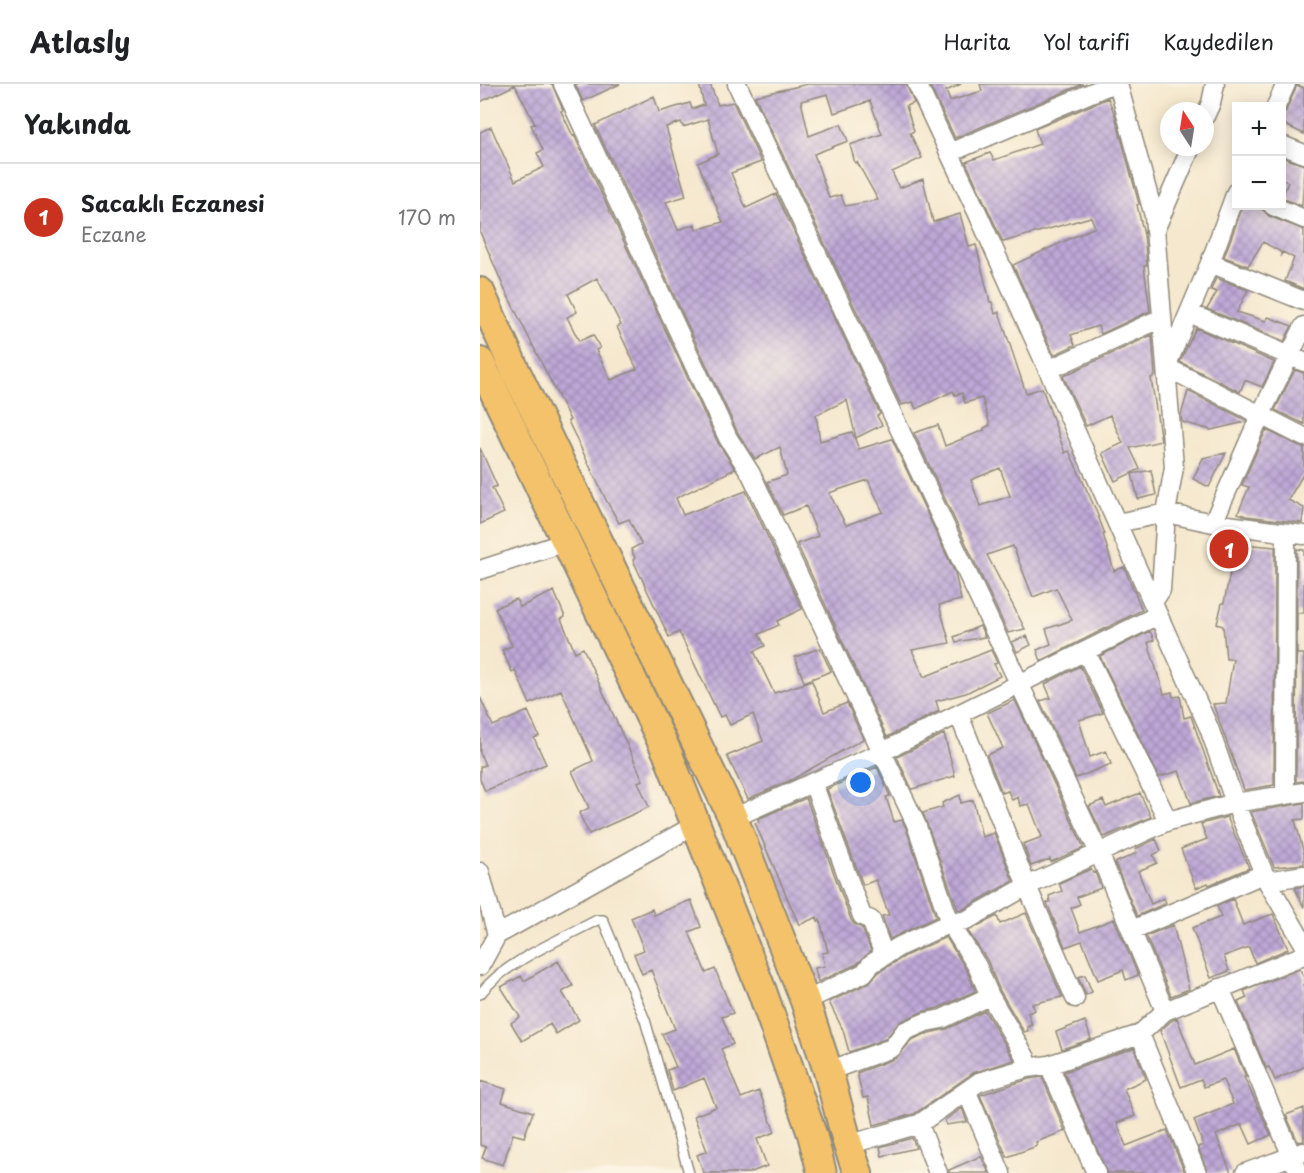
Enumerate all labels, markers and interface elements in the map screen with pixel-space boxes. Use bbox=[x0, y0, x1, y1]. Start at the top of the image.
text: Atlasly bbox=[30, 20, 130, 63]
text: Harita bbox=[943, 25, 1010, 57]
text: Yol tarifi bbox=[1043, 25, 1130, 57]
text: Kaydedilen bbox=[1163, 25, 1274, 57]
north arrow bbox=[1160, 102, 1214, 156]
map controls bbox=[1232, 102, 1286, 210]
button: + bbox=[1232, 102, 1286, 156]
text: Yakında bbox=[24, 104, 131, 143]
button: − bbox=[1232, 156, 1286, 210]
text: Sacaklı Eczanesi bbox=[81, 186, 264, 219]
text: 1 bbox=[39, 202, 48, 232]
text: 170 m bbox=[398, 202, 456, 232]
text: Eczane bbox=[81, 219, 147, 249]
pin: 1 bbox=[1210, 526, 1248, 572]
your location bbox=[846, 768, 875, 797]

